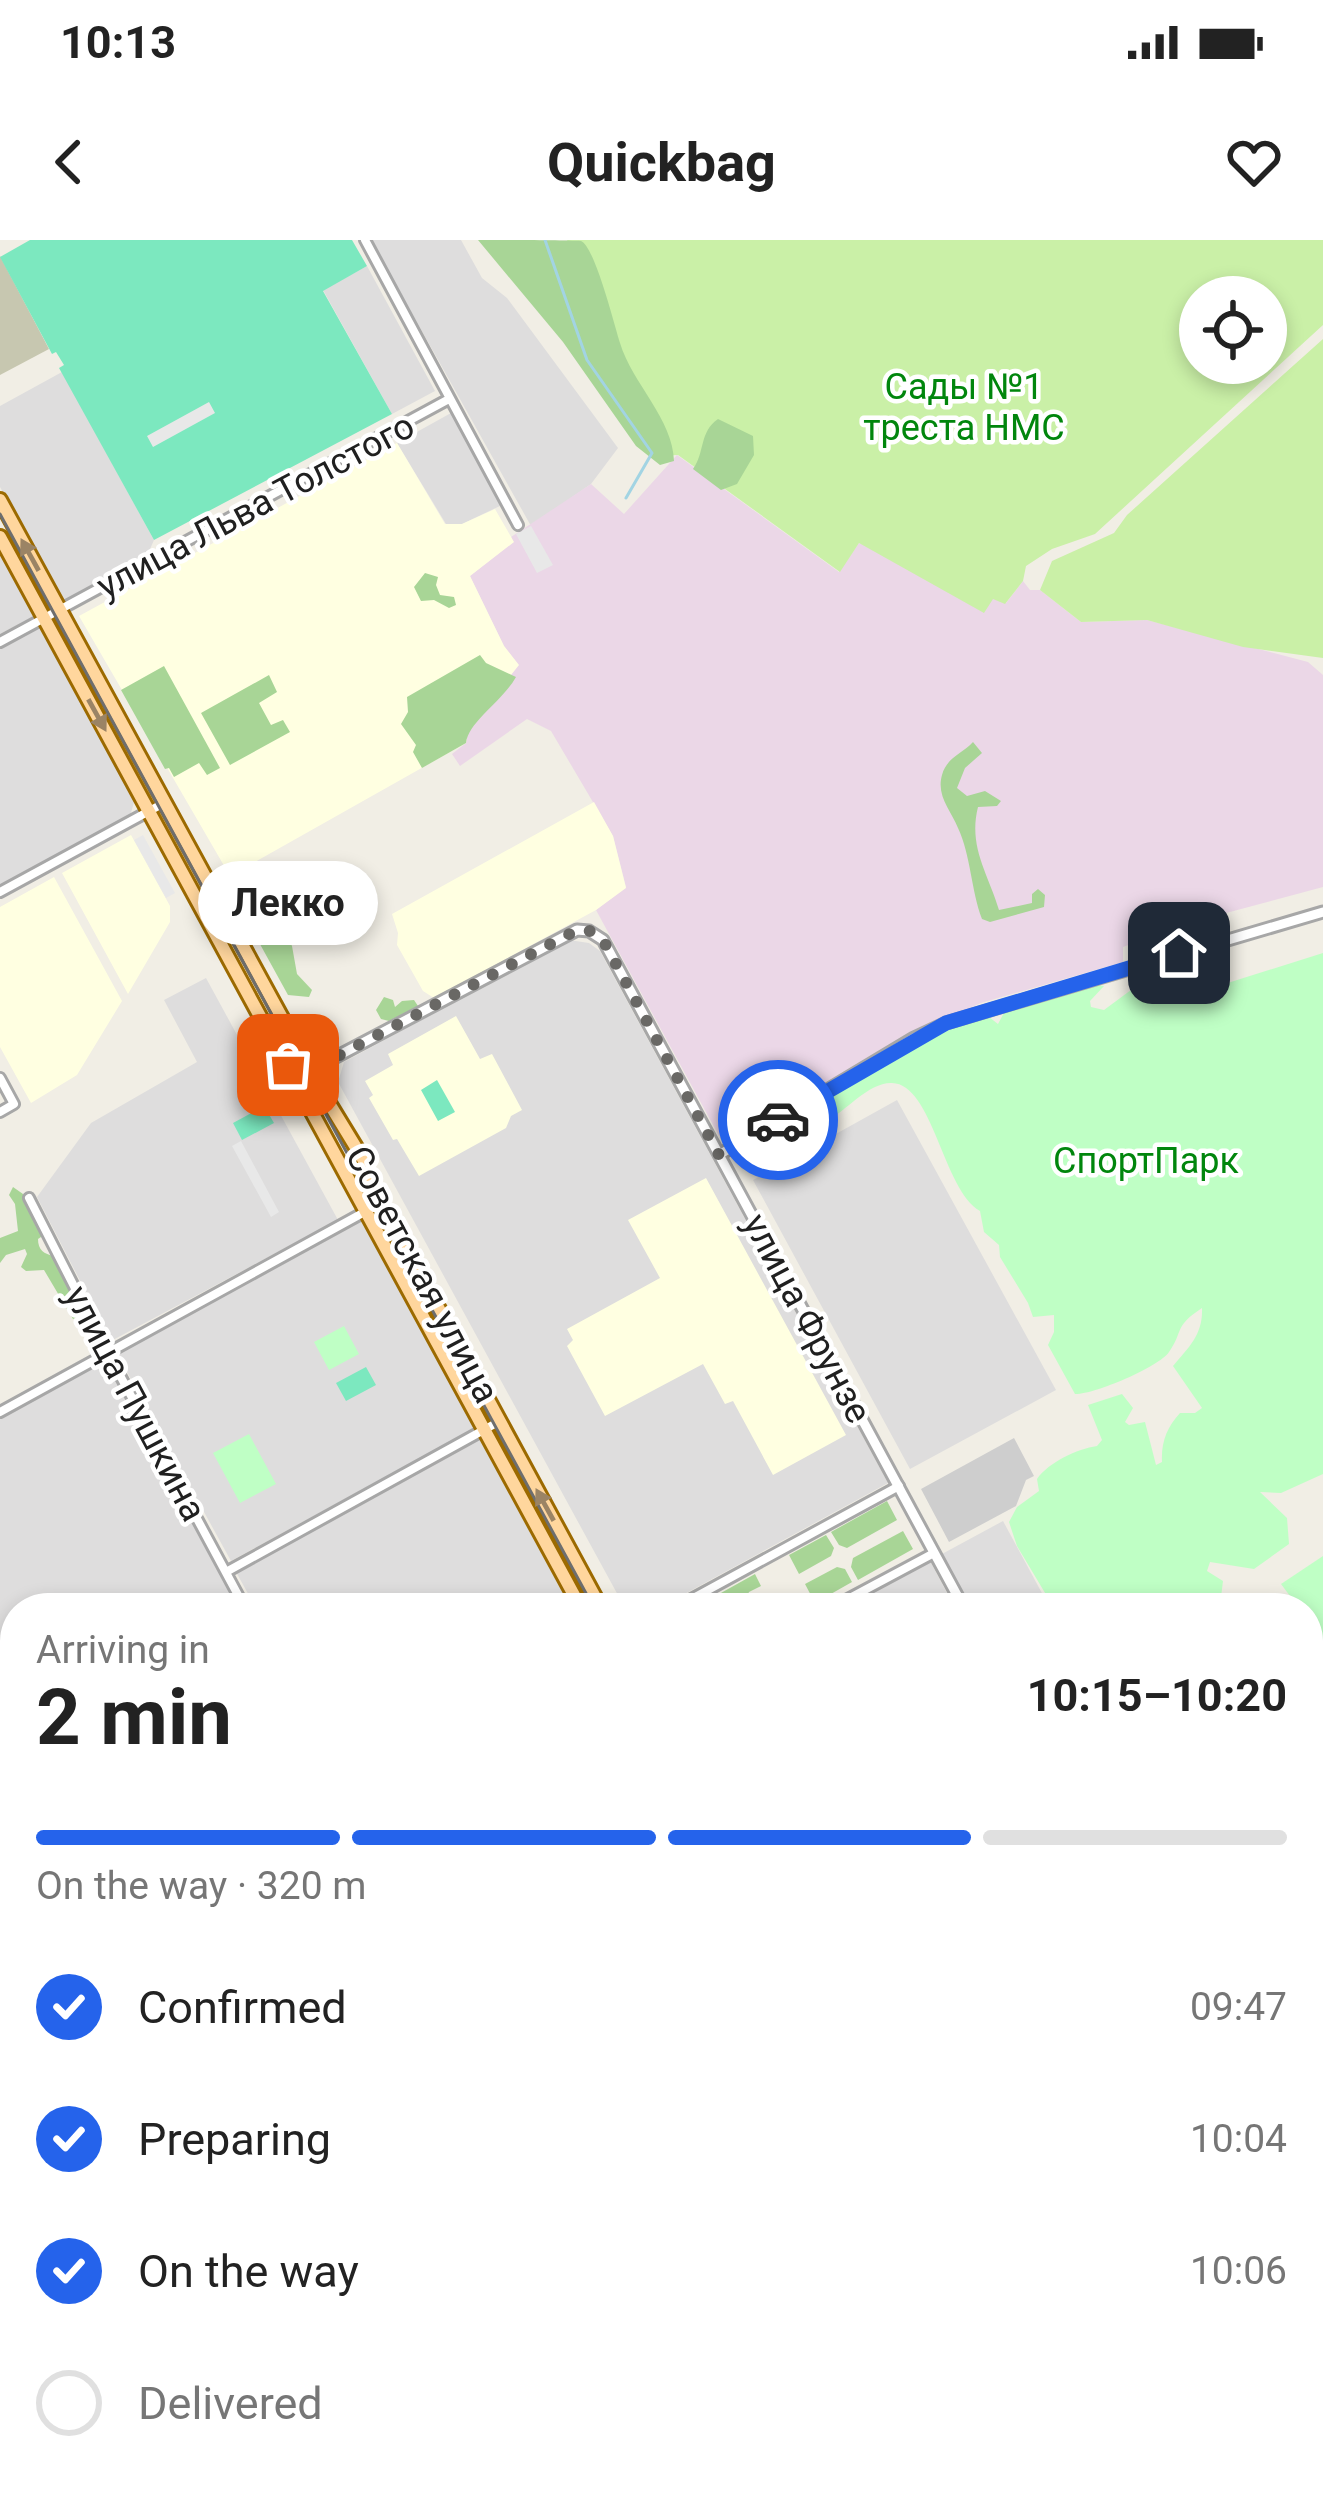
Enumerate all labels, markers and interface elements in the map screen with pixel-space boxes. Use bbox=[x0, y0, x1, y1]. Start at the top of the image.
text: 10:13 bbox=[60, 16, 176, 69]
icon: back bbox=[36, 129, 102, 195]
icon: heart bbox=[1221, 129, 1287, 195]
text: Quickbag bbox=[547, 131, 776, 194]
map controls bbox=[1179, 276, 1287, 384]
button: locate bbox=[1179, 276, 1287, 384]
park label: Сады №1 треста НМС bbox=[863, 366, 1065, 449]
street label: улица Льва Толстого bbox=[90, 404, 421, 607]
one-way arrow bbox=[20, 538, 41, 573]
one-way arrow bbox=[86, 697, 107, 732]
callout: Лекко bbox=[198, 861, 378, 945]
text: Лекко bbox=[231, 880, 345, 926]
pin bbox=[1128, 902, 1230, 1004]
icon: home bbox=[1146, 920, 1212, 986]
pin bbox=[237, 1014, 339, 1116]
icon: bag bbox=[255, 1032, 321, 1098]
courier bbox=[718, 1060, 838, 1180]
icon: car bbox=[745, 1087, 811, 1153]
street label: Советская улица bbox=[337, 1139, 507, 1410]
park label: СпортПарк bbox=[1053, 1140, 1239, 1182]
street label: улица Фрунзе bbox=[734, 1207, 880, 1430]
street label: улица Пушкина bbox=[55, 1279, 215, 1528]
one-way arrow bbox=[535, 1488, 556, 1523]
text: Arriving in bbox=[36, 1627, 210, 1673]
text: 10:15–10:20 bbox=[1027, 1669, 1287, 1722]
text: 2 min bbox=[36, 1672, 232, 1763]
text: On the way · 320 m bbox=[36, 1863, 367, 1909]
icon: check bbox=[36, 1974, 102, 2040]
text: Confirmed bbox=[138, 1981, 347, 2034]
text: 09:47 bbox=[1190, 1984, 1287, 2030]
icon: check bbox=[36, 2106, 102, 2172]
text: Preparing bbox=[138, 2113, 331, 2166]
text: 10:04 bbox=[1190, 2116, 1287, 2162]
icon: check bbox=[36, 2238, 102, 2304]
text: On the way bbox=[138, 2245, 359, 2298]
text: 10:06 bbox=[1190, 2248, 1287, 2294]
text: Delivered bbox=[138, 2377, 323, 2430]

